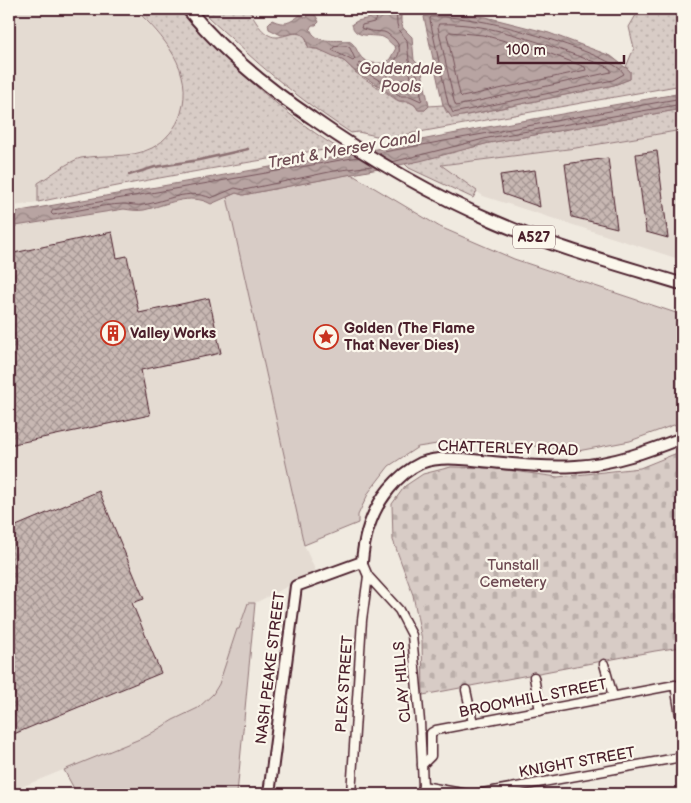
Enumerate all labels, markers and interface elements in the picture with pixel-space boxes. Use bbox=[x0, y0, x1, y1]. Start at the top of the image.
scale bar bbox=[498, 32, 625, 64]
text: 100 m bbox=[506, 41, 546, 60]
water label: Goldendale Pools bbox=[359, 60, 443, 97]
water label: Trent & Mersey Canal bbox=[267, 127, 423, 173]
road number: A527 bbox=[513, 226, 555, 248]
place label: Golden (The Flame That Never Dies) bbox=[344, 319, 475, 355]
building icon: Valley Works bbox=[100, 320, 126, 346]
place label: Valley Works bbox=[130, 324, 216, 343]
place icon: Golden (The Flame That Never Dies) bbox=[313, 324, 339, 350]
street label: CHATTERLEY ROAD bbox=[437, 437, 579, 460]
park label: Tunstall Cemetery bbox=[480, 556, 547, 592]
street label: NASH PEAKE STREET bbox=[252, 591, 289, 745]
street label: PLEX STREET bbox=[332, 635, 357, 733]
street label: CLAY HILLS bbox=[389, 640, 416, 724]
street label: BROOMHILL STREET bbox=[457, 675, 609, 722]
street label: KNIGHT STREET bbox=[517, 743, 637, 782]

